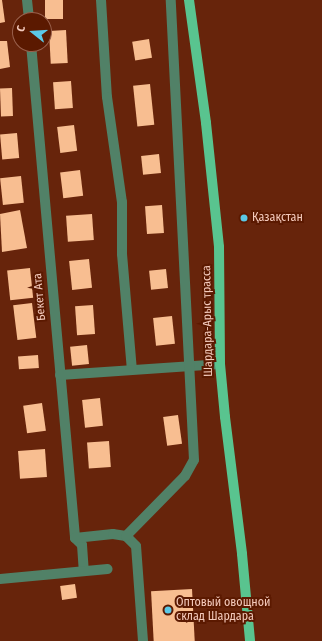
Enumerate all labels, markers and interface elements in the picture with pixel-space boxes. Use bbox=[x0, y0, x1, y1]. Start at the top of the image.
north arrow bbox=[12, 12, 52, 52]
text: С bbox=[14, 24, 28, 33]
place label: Қазақстан bbox=[252, 211, 303, 225]
marker: Қазақстан bbox=[239, 213, 249, 223]
street label: Шардара-Арыс трасса bbox=[200, 265, 216, 377]
street label: Бекет Ата bbox=[31, 273, 49, 321]
place label: Оптовый овощной склад Шардара bbox=[176, 596, 270, 624]
marker: Оптовый овощной склад Шардара bbox=[163, 605, 173, 615]

